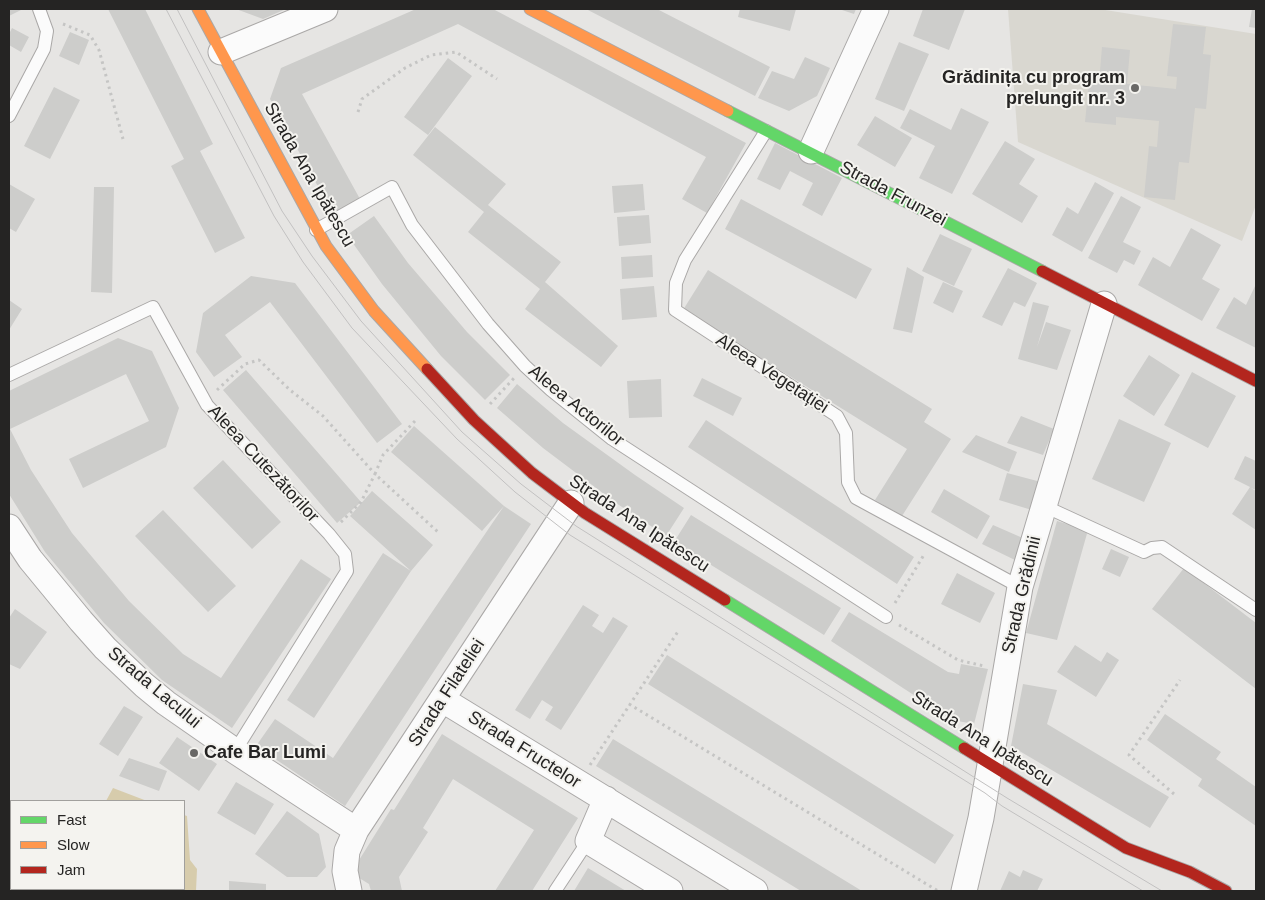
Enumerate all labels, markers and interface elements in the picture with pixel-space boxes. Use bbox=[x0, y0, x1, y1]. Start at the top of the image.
place label: Grădinița cu program prelungit nr. 3 bbox=[942, 67, 1125, 110]
marker: Grădinița cu program prelungit nr. 3 bbox=[1129, 82, 1141, 94]
street label: Strada Ana Ipătescu bbox=[259, 99, 359, 251]
street label: Strada Frunzei bbox=[836, 157, 950, 231]
street label: Aleea Vegetației bbox=[712, 330, 832, 418]
street label: Aleea Actorilor bbox=[524, 361, 628, 451]
street label: Aleea Cutezătorilor bbox=[203, 401, 323, 527]
street label: Strada Ana Ipătescu bbox=[565, 471, 713, 577]
street label: Strada Grădinii bbox=[998, 534, 1046, 656]
street label: Strada Filateliei bbox=[404, 635, 490, 751]
street label: Strada Lacului bbox=[103, 643, 205, 733]
street label: Strada Ana Ipătescu bbox=[907, 687, 1057, 791]
street label: Strada Fructelor bbox=[464, 707, 584, 793]
place label: Cafe Bar Lumi bbox=[204, 742, 326, 764]
marker: Cafe Bar Lumi bbox=[188, 747, 200, 759]
legend bbox=[10, 800, 185, 890]
text: Fast bbox=[57, 811, 86, 828]
text: Slow bbox=[57, 836, 90, 853]
text: Jam bbox=[57, 861, 85, 878]

